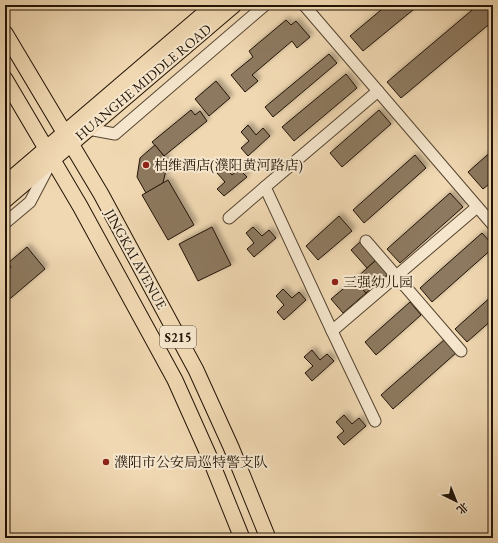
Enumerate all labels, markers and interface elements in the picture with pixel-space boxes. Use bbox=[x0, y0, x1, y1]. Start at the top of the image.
street label: HUANGHE MIDDLE ROAD bbox=[71, 19, 215, 144]
place label: 柏维酒店(濮阳黄河路店) bbox=[154, 156, 303, 174]
marker: 柏维酒店(濮阳黄河路店) bbox=[141, 160, 151, 170]
street label: JINGKAI AVENUE bbox=[101, 205, 171, 312]
place label: 三强幼儿园 bbox=[343, 273, 413, 291]
marker: 三强幼儿园 bbox=[330, 277, 340, 287]
road number: S215 bbox=[160, 326, 196, 348]
place label: 濮阳市公安局巡特警支队 bbox=[114, 453, 268, 471]
marker: 濮阳市公安局巡特警支队 bbox=[101, 457, 111, 467]
north arrow bbox=[436, 481, 476, 521]
text: 北 bbox=[454, 499, 472, 517]

